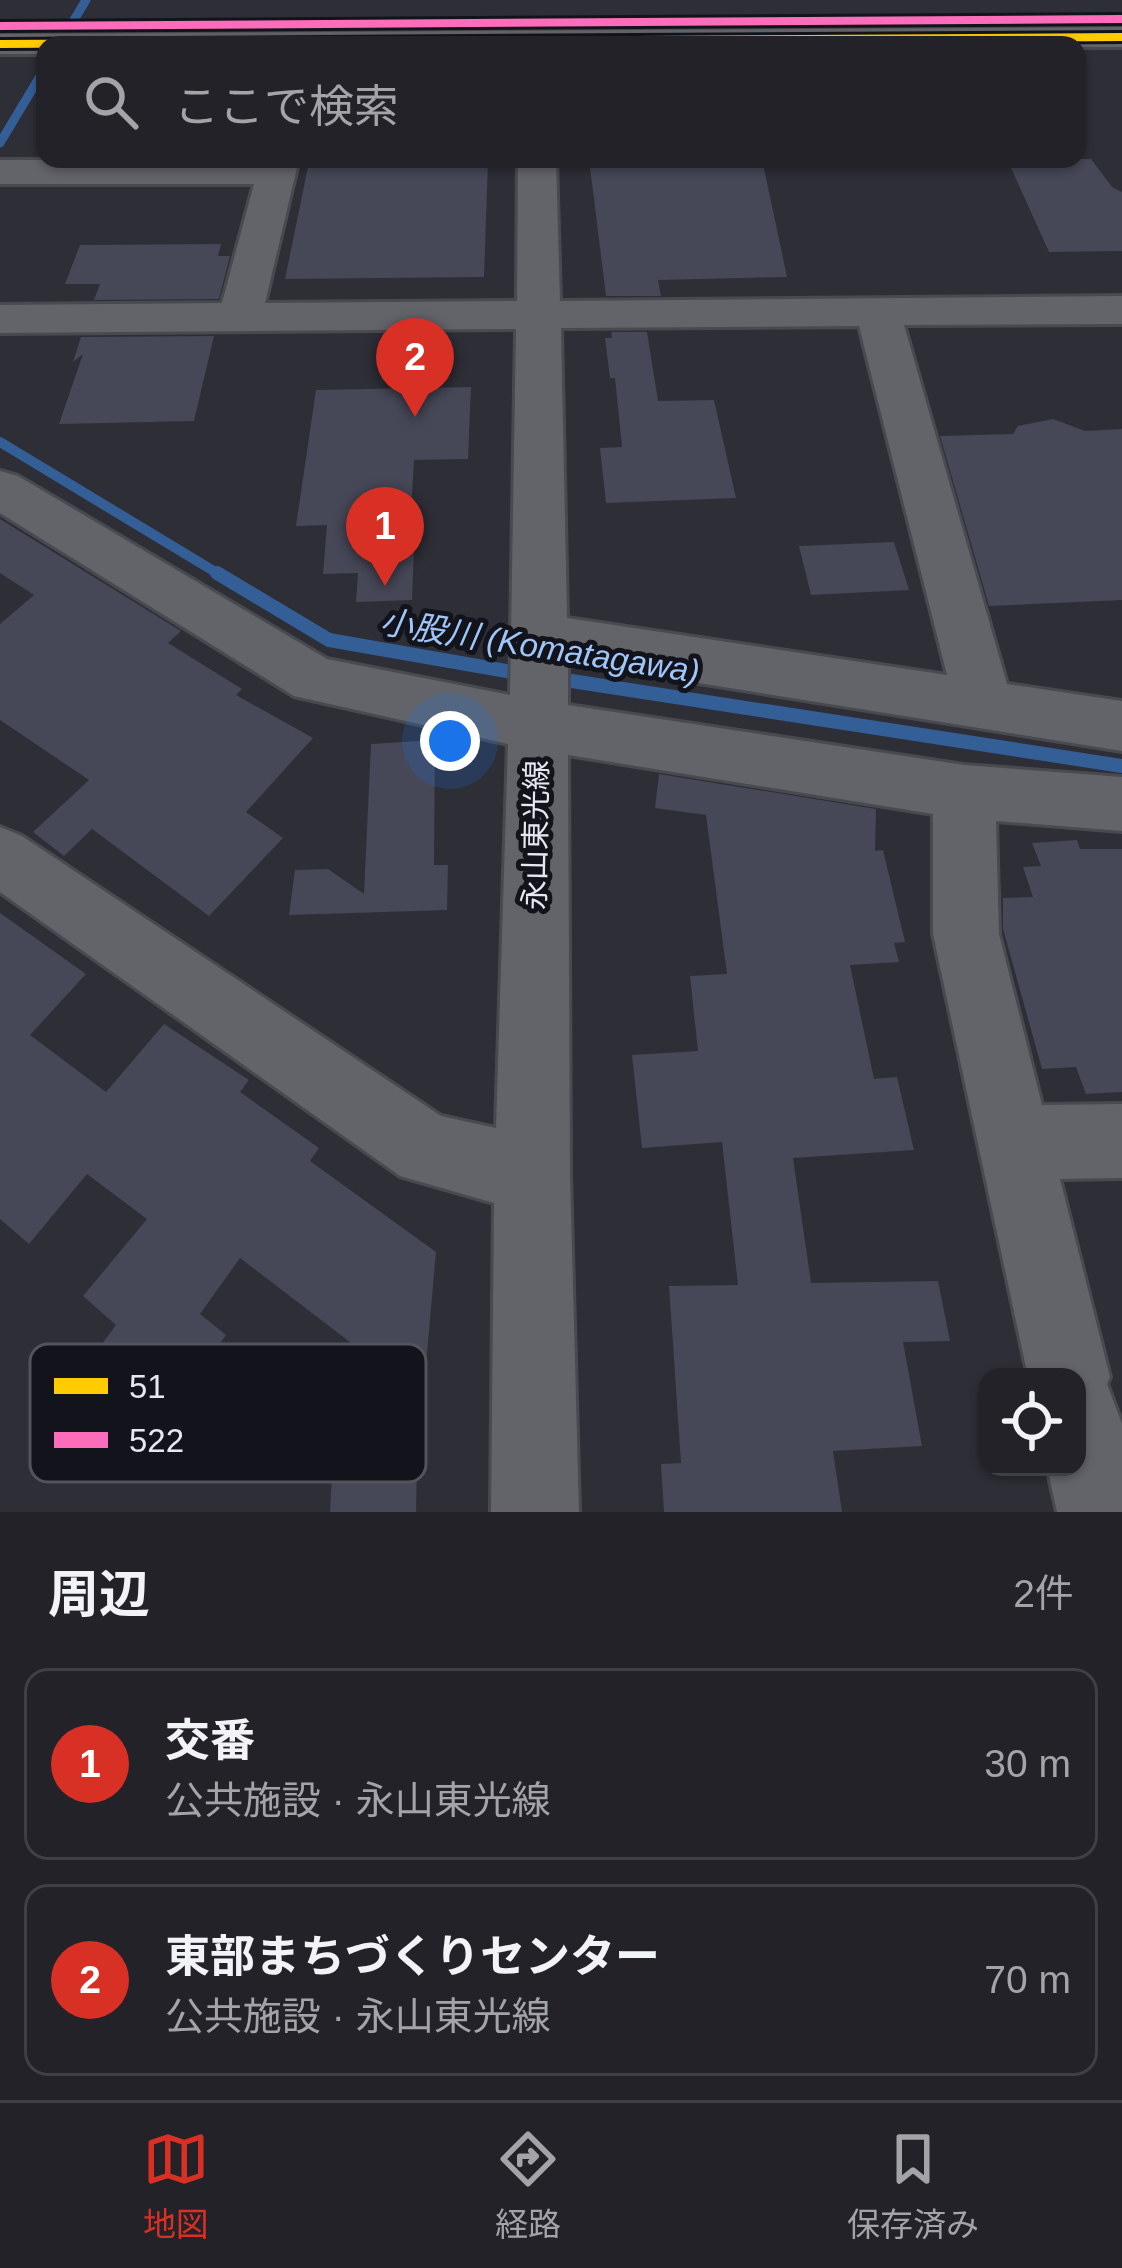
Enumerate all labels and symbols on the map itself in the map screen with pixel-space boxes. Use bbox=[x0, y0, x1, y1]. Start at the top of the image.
pin: 2 bbox=[376, 318, 454, 417]
pin: 1 bbox=[346, 487, 424, 586]
water label: 小股川 (Komatagawa) bbox=[378, 603, 702, 690]
your location bbox=[420, 711, 480, 771]
street label: 永山東光線 bbox=[518, 760, 553, 910]
legend bbox=[30, 1344, 426, 1482]
text: 51 bbox=[129, 1368, 166, 1405]
text: 522 bbox=[129, 1422, 184, 1459]

